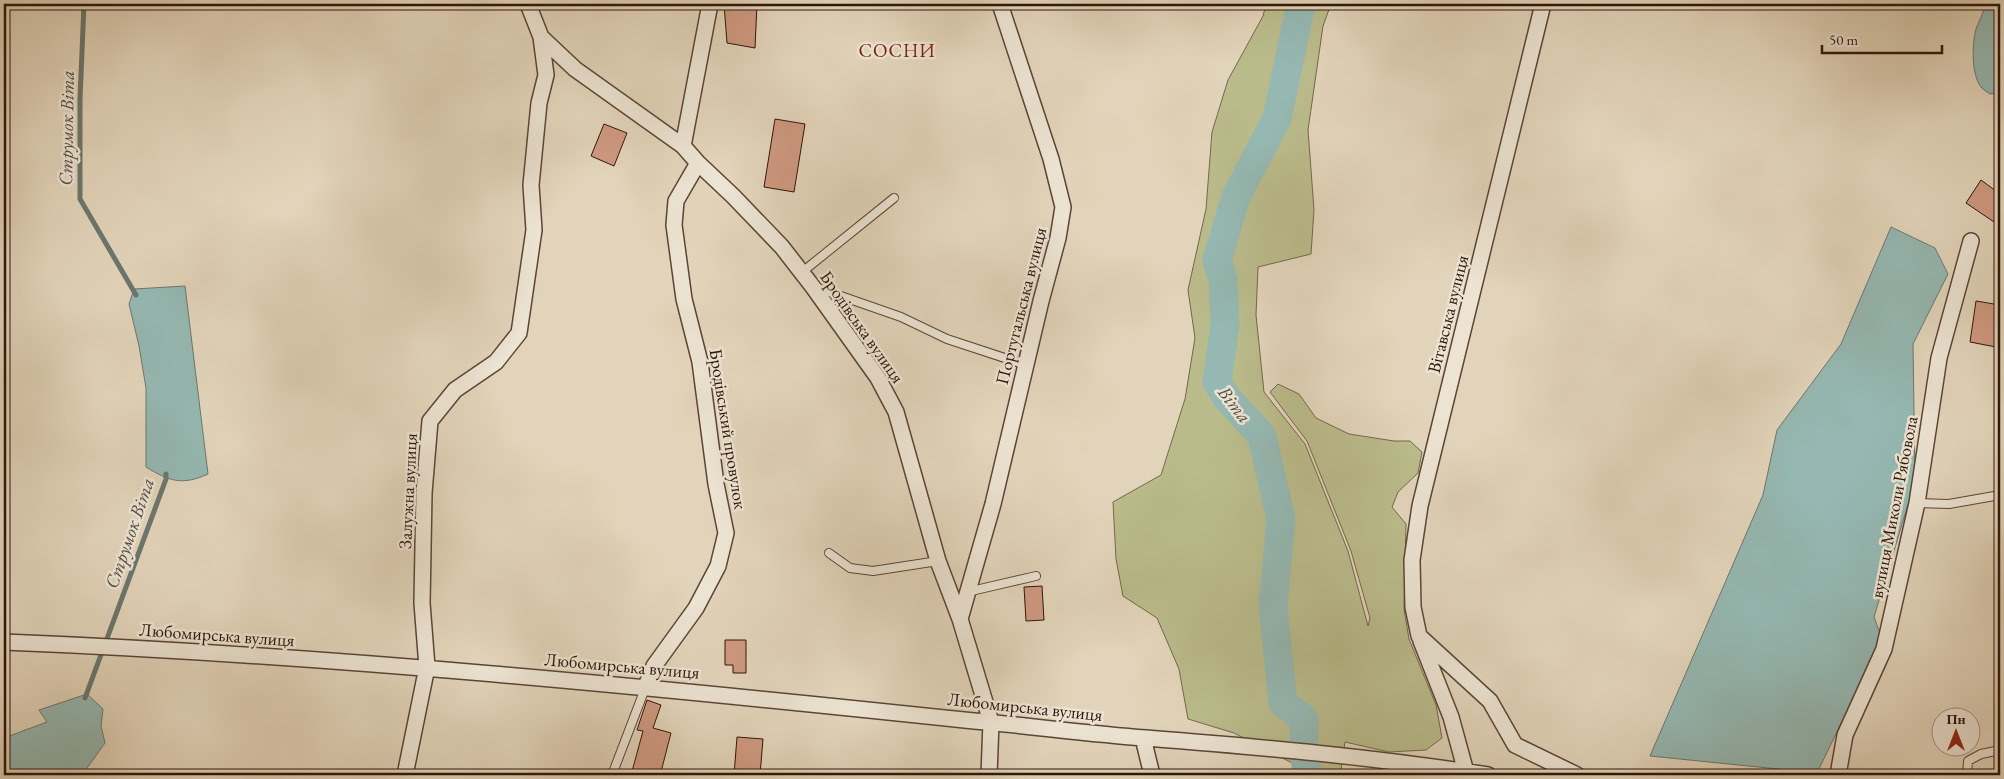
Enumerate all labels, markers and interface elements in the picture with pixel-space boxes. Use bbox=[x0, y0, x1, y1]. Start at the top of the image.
scale bar bbox=[1822, 22, 1942, 54]
text: 50 m bbox=[1829, 30, 1858, 49]
district label: СОСНИ bbox=[858, 38, 936, 63]
water label: Струмок Віта bbox=[53, 70, 80, 186]
street label: Португальська вулиця bbox=[990, 225, 1051, 387]
street label: Вітавська вулиця bbox=[1422, 253, 1473, 375]
street label: Бродівська вулиця bbox=[815, 266, 910, 387]
street label: Бродівський провулок bbox=[704, 347, 753, 511]
water label: Віта bbox=[1212, 380, 1257, 428]
street label: вулиця Миколи Рябовола bbox=[1865, 413, 1923, 600]
street label: Залужна вулиця bbox=[393, 432, 422, 549]
water label: Струмок Віта bbox=[99, 475, 160, 592]
street label: Любомирська вулиця bbox=[139, 618, 295, 651]
street label: Любомирська вулиця bbox=[544, 647, 700, 684]
street label: Любомирська вулиця bbox=[947, 687, 1104, 726]
north arrow bbox=[1932, 706, 1982, 756]
text: Пн bbox=[1946, 710, 1966, 728]

